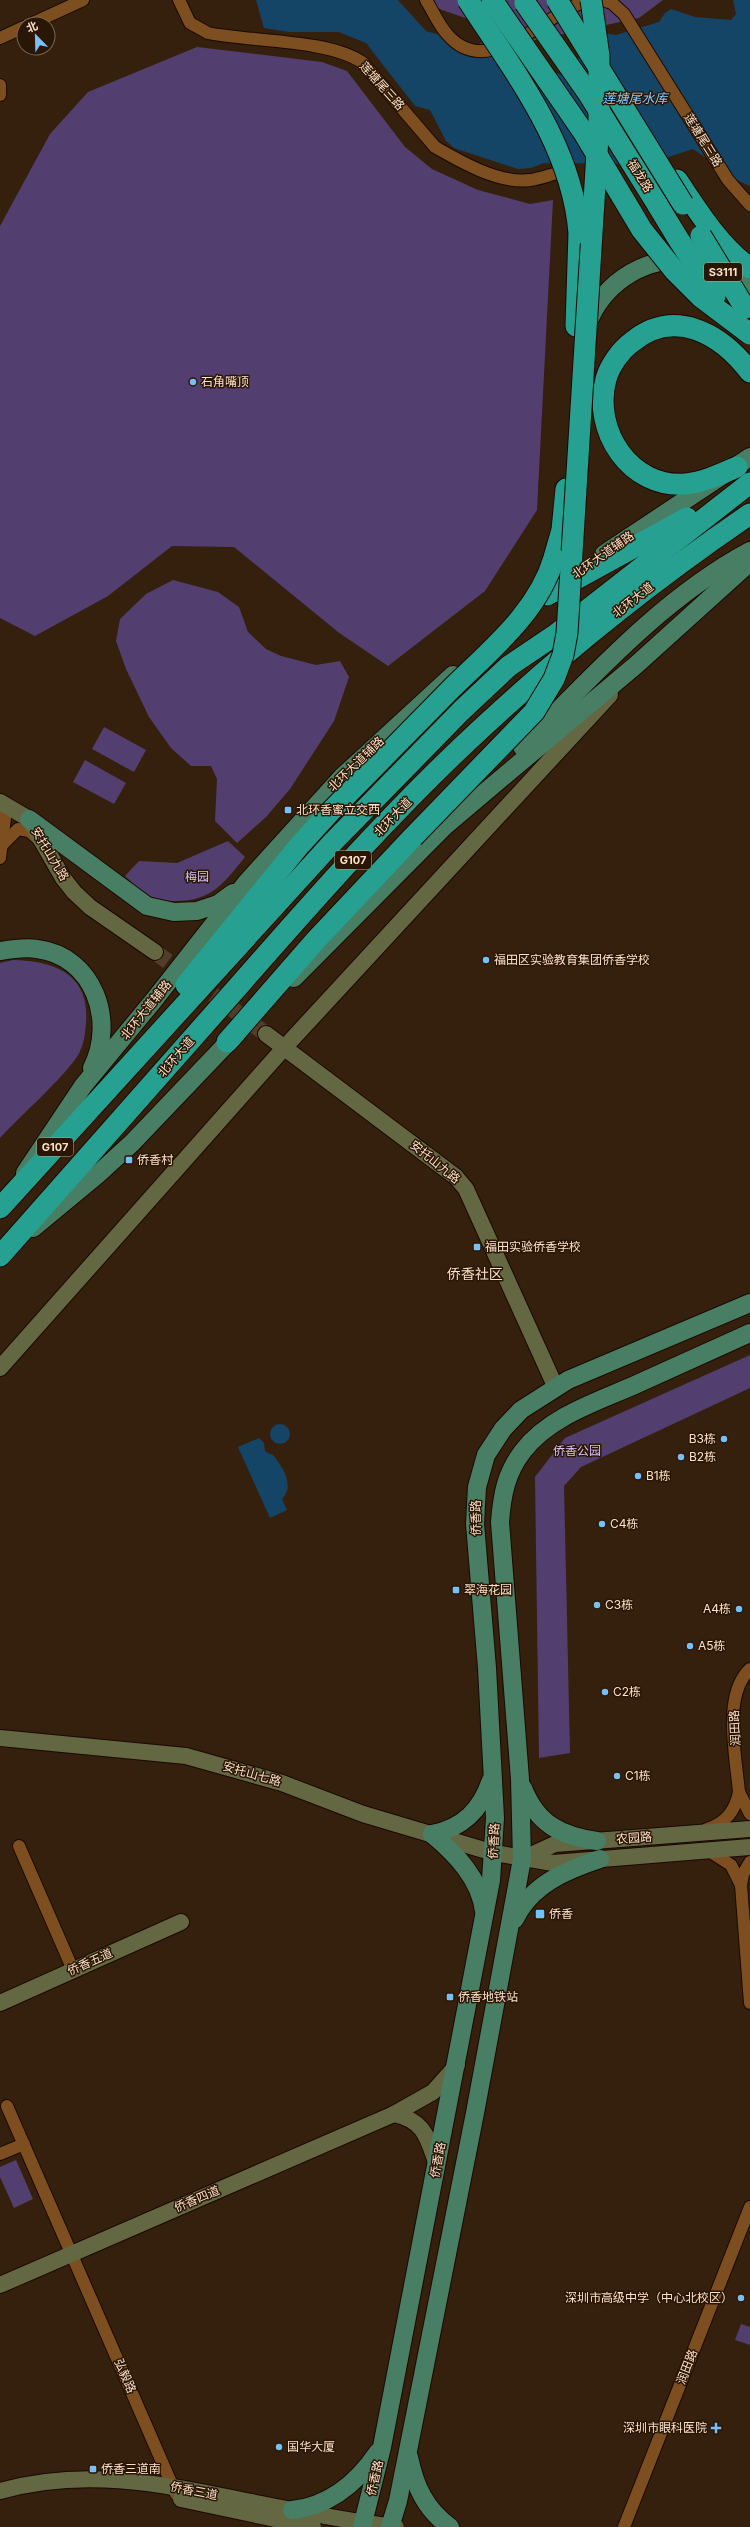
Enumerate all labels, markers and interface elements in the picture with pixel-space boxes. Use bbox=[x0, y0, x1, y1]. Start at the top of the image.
north arrow bbox=[16, 16, 56, 56]
text: 北 bbox=[24, 18, 40, 35]
street label: 莲塘尾三路 bbox=[357, 58, 408, 113]
water label: 莲塘尾水库 bbox=[602, 90, 669, 106]
street label: 莲塘尾三路 bbox=[681, 110, 726, 169]
street label: 福龙路 bbox=[625, 156, 656, 195]
road number: S3111 bbox=[704, 263, 742, 281]
place label: 石角嘴顶 bbox=[201, 374, 249, 389]
marker: 石角嘴顶 bbox=[188, 377, 198, 387]
street label: 北环大道辅路 bbox=[569, 528, 637, 581]
street label: 北环大道 bbox=[609, 579, 656, 620]
street label: 北环大道辅路 bbox=[325, 733, 387, 794]
street label: 北环大道 bbox=[371, 794, 415, 839]
place label: 北环香蜜立交西 bbox=[296, 802, 380, 817]
marker: 北环香蜜立交西 bbox=[283, 805, 293, 815]
street label: 安托山九路 bbox=[29, 824, 72, 883]
road number: G107 bbox=[335, 851, 371, 869]
park label: 梅园 bbox=[185, 869, 209, 884]
place label: 福田区实验教育集团侨香学校 bbox=[494, 952, 650, 967]
marker: 福田区实验教育集团侨香学校 bbox=[481, 955, 491, 965]
street label: 北环大道辅路 bbox=[117, 977, 174, 1042]
street label: 北环大道 bbox=[154, 1034, 197, 1080]
street label: 安托山九路 bbox=[407, 1137, 463, 1186]
road number: G107 bbox=[37, 1138, 73, 1156]
place label: 侨香村 bbox=[137, 1152, 174, 1167]
marker: 侨香村 bbox=[124, 1155, 134, 1165]
place label: 福田实验侨香学校 bbox=[485, 1239, 581, 1254]
marker: 福田实验侨香学校 bbox=[472, 1242, 482, 1252]
district label: 侨香社区 bbox=[447, 1265, 503, 1282]
place label: B3栋 bbox=[689, 1431, 716, 1446]
marker: B3栋 bbox=[719, 1434, 729, 1444]
park label: 侨香公园 bbox=[553, 1443, 601, 1458]
place label: B2栋 bbox=[689, 1449, 716, 1464]
marker: B2栋 bbox=[676, 1452, 686, 1462]
place label: B1栋 bbox=[646, 1468, 671, 1483]
marker: B1栋 bbox=[633, 1471, 643, 1481]
street label: 侨香路 bbox=[468, 1500, 483, 1536]
place label: C4栋 bbox=[610, 1516, 639, 1531]
marker: C4栋 bbox=[597, 1519, 607, 1529]
place label: 翠海花园 bbox=[464, 1582, 512, 1597]
marker: 翠海花园 bbox=[451, 1585, 461, 1595]
place label: C3栋 bbox=[605, 1597, 633, 1612]
marker: C3栋 bbox=[592, 1600, 602, 1610]
place label: A4栋 bbox=[703, 1601, 731, 1616]
marker: A4栋 bbox=[734, 1604, 744, 1614]
place label: A5栋 bbox=[698, 1638, 726, 1653]
marker: A5栋 bbox=[685, 1641, 695, 1651]
place label: C2栋 bbox=[613, 1684, 641, 1699]
marker: C2栋 bbox=[600, 1687, 610, 1697]
street label: 润田路 bbox=[726, 1710, 743, 1746]
street label: 安托山七路 bbox=[221, 1758, 283, 1789]
place label: C1栋 bbox=[625, 1768, 651, 1783]
marker: C1栋 bbox=[612, 1771, 622, 1781]
street label: 侨香路 bbox=[485, 1823, 502, 1859]
street label: 农园路 bbox=[615, 1829, 652, 1846]
place label: 侨香 bbox=[549, 1906, 573, 1921]
marker: 侨香 bbox=[534, 1908, 546, 1920]
street label: 侨香五道 bbox=[65, 1945, 115, 1978]
place label: 侨香地铁站 bbox=[458, 1989, 518, 2004]
marker: 侨香地铁站 bbox=[445, 1992, 455, 2002]
street label: 侨香路 bbox=[427, 2141, 448, 2179]
street label: 侨香四道 bbox=[172, 2182, 222, 2215]
place label: 深圳市高级中学（中心北校区） bbox=[565, 2290, 733, 2305]
marker: 深圳市高级中学（中心北校区） bbox=[736, 2293, 746, 2303]
street label: 润田路 bbox=[673, 2347, 700, 2386]
street label: 弘毅路 bbox=[112, 2356, 139, 2395]
place label: 深圳市眼科医院 bbox=[623, 2420, 707, 2435]
marker: 深圳市眼科医院 bbox=[710, 2422, 722, 2434]
place label: 国华大厦 bbox=[287, 2439, 335, 2454]
marker: 国华大厦 bbox=[274, 2442, 284, 2452]
street label: 侨香路 bbox=[363, 2459, 386, 2497]
place label: 侨香三道南 bbox=[101, 2461, 161, 2476]
marker: 侨香三道南 bbox=[88, 2464, 98, 2474]
street label: 侨香三道 bbox=[169, 2479, 219, 2502]

